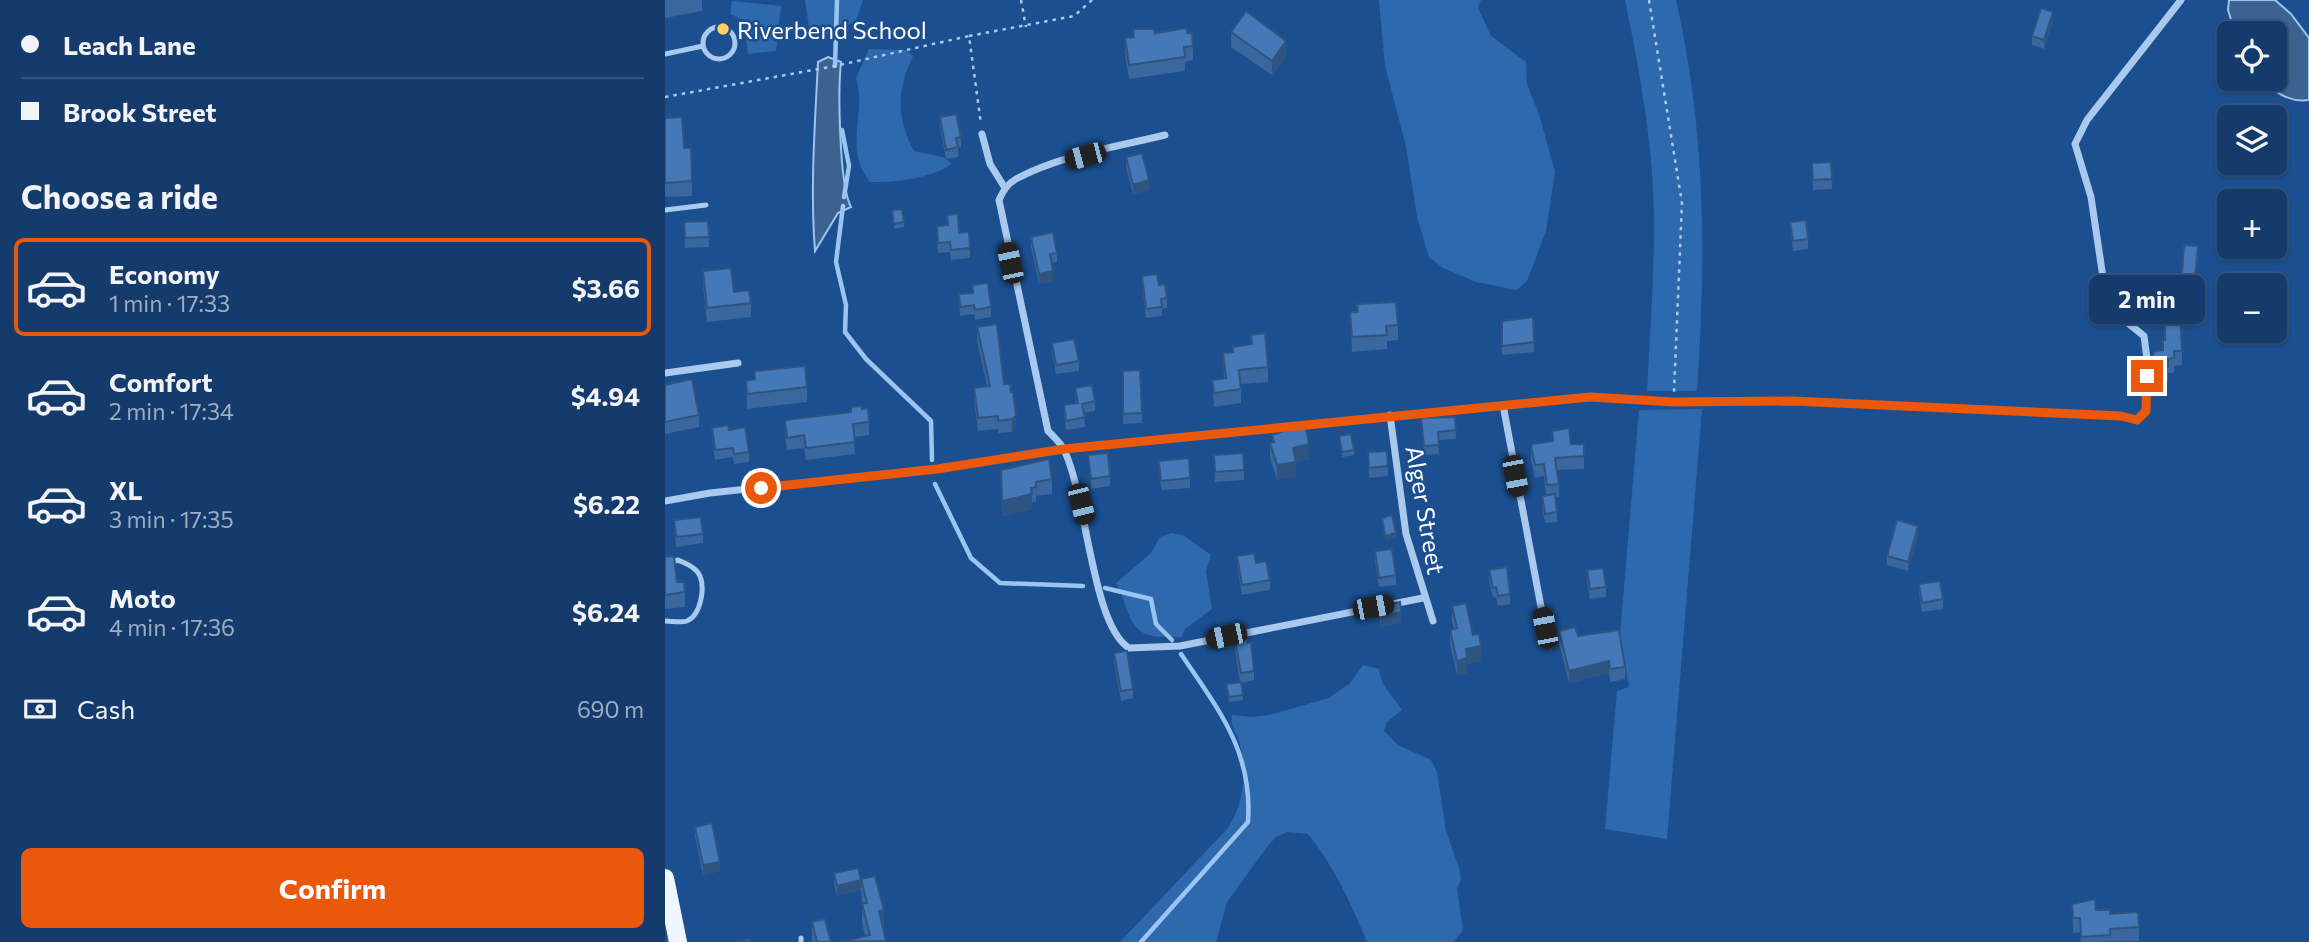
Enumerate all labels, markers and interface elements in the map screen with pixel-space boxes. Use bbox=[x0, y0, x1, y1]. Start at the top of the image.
place label: Riverbend School bbox=[737, 15, 927, 44]
marker: Riverbend School bbox=[715, 21, 731, 37]
map controls bbox=[2217, 21, 2287, 343]
button: locate bbox=[2217, 21, 2287, 91]
text: Leach Lane bbox=[63, 29, 196, 60]
text: Brook Street bbox=[63, 96, 217, 127]
button: layers bbox=[2217, 105, 2287, 175]
car bbox=[1062, 140, 1109, 172]
text: Choose a ride bbox=[21, 176, 218, 216]
button: + bbox=[2217, 189, 2287, 259]
car bbox=[996, 240, 1025, 286]
icon: car bbox=[25, 256, 88, 319]
text: Economy bbox=[109, 258, 220, 289]
text: $3.66 bbox=[572, 272, 640, 303]
button: − bbox=[2217, 273, 2287, 343]
callout: 2 min bbox=[2089, 274, 2205, 324]
text: 2 min bbox=[2118, 285, 2176, 313]
text: 1 min · 17:33 bbox=[109, 289, 230, 317]
route end bbox=[2131, 360, 2163, 392]
icon: car bbox=[25, 364, 88, 427]
text: Comfort bbox=[109, 366, 212, 397]
text: $4.94 bbox=[571, 380, 640, 411]
text: 2 min · 17:34 bbox=[109, 397, 234, 425]
street label: Alger Street bbox=[1400, 443, 1452, 577]
car bbox=[1501, 453, 1530, 499]
icon: car bbox=[25, 472, 88, 535]
route start bbox=[745, 472, 777, 504]
text: XL bbox=[109, 474, 143, 505]
car bbox=[1066, 481, 1097, 527]
text: $6.22 bbox=[573, 488, 640, 519]
text: 3 min · 17:35 bbox=[109, 505, 234, 533]
icon: car bbox=[25, 580, 88, 643]
text: Moto bbox=[109, 582, 176, 613]
car bbox=[1351, 593, 1396, 621]
text: $6.24 bbox=[572, 596, 640, 627]
car bbox=[1531, 605, 1560, 651]
text: 4 min · 17:36 bbox=[109, 613, 235, 641]
car bbox=[1204, 621, 1249, 651]
icon: cash bbox=[21, 690, 59, 728]
text: Cash bbox=[77, 693, 135, 724]
text: 690 m bbox=[577, 695, 644, 723]
button: Confirm bbox=[21, 848, 644, 928]

